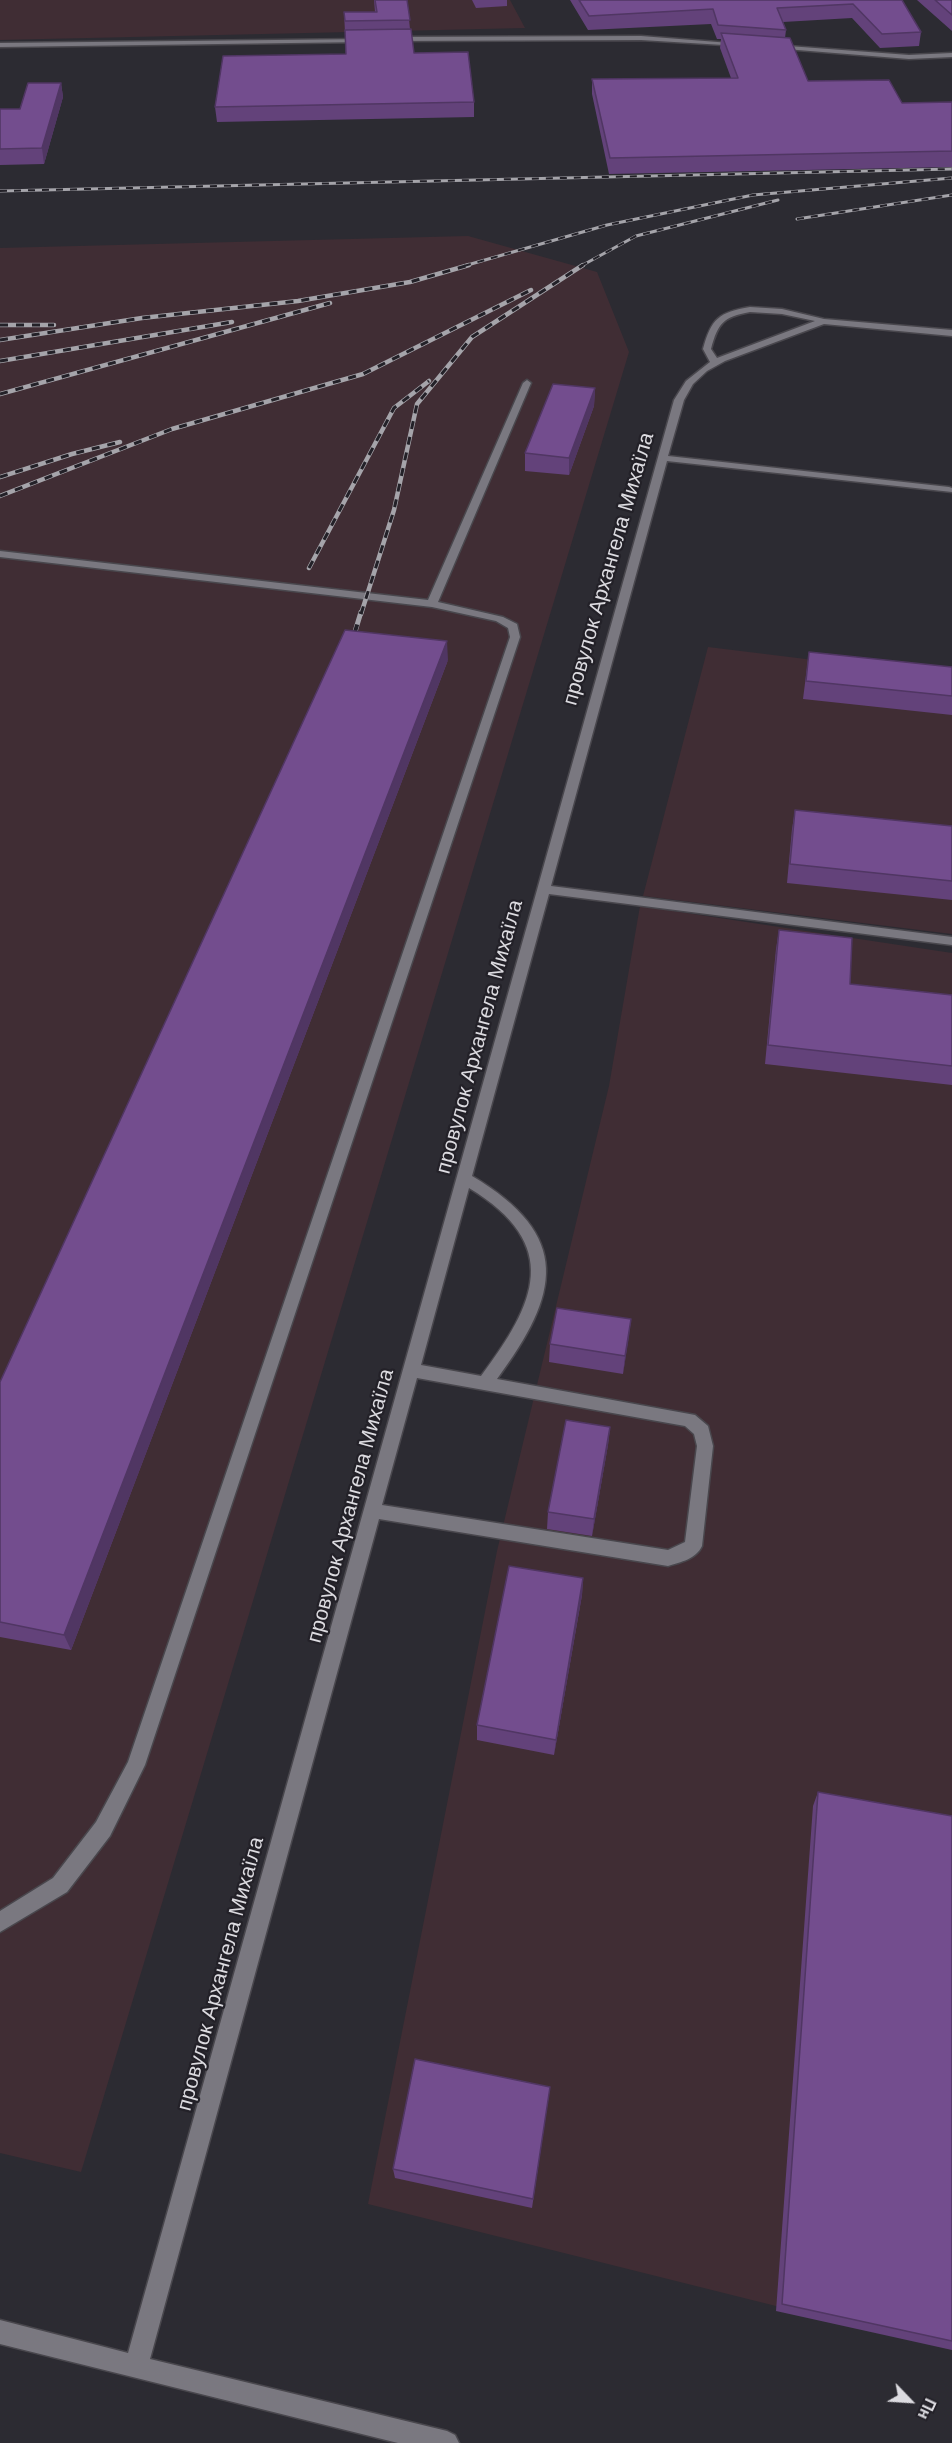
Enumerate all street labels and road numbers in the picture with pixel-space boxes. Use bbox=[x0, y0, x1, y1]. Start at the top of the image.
street label: провулок Архангела Михаїла bbox=[558, 430, 660, 708]
street label: провулок Архангела Михаїла bbox=[431, 897, 529, 1177]
street label: провулок Архангела Михаїла bbox=[302, 1366, 400, 1646]
street label: провулок Архангела Михаїла bbox=[172, 1834, 270, 2114]

